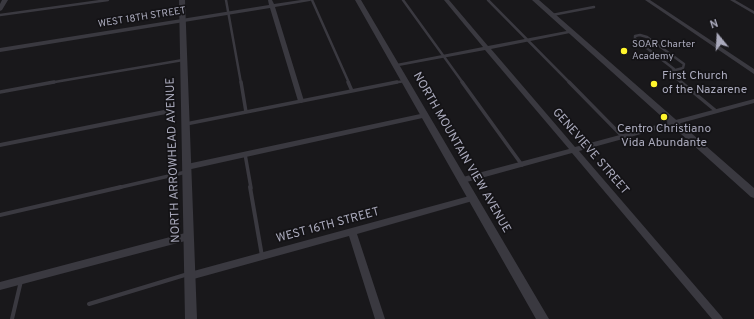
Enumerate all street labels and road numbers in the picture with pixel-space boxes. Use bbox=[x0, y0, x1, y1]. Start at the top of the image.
street label: WEST 18TH STREET bbox=[97, 5, 187, 31]
street label: NORTH MOUNTAIN VIEW AVENUE bbox=[409, 70, 513, 236]
street label: NORTH ARROWHEAD AVENUE bbox=[164, 77, 184, 243]
street label: GENEVIEVE STREET bbox=[549, 106, 631, 198]
street label: WEST 16TH STREET bbox=[275, 205, 381, 247]

